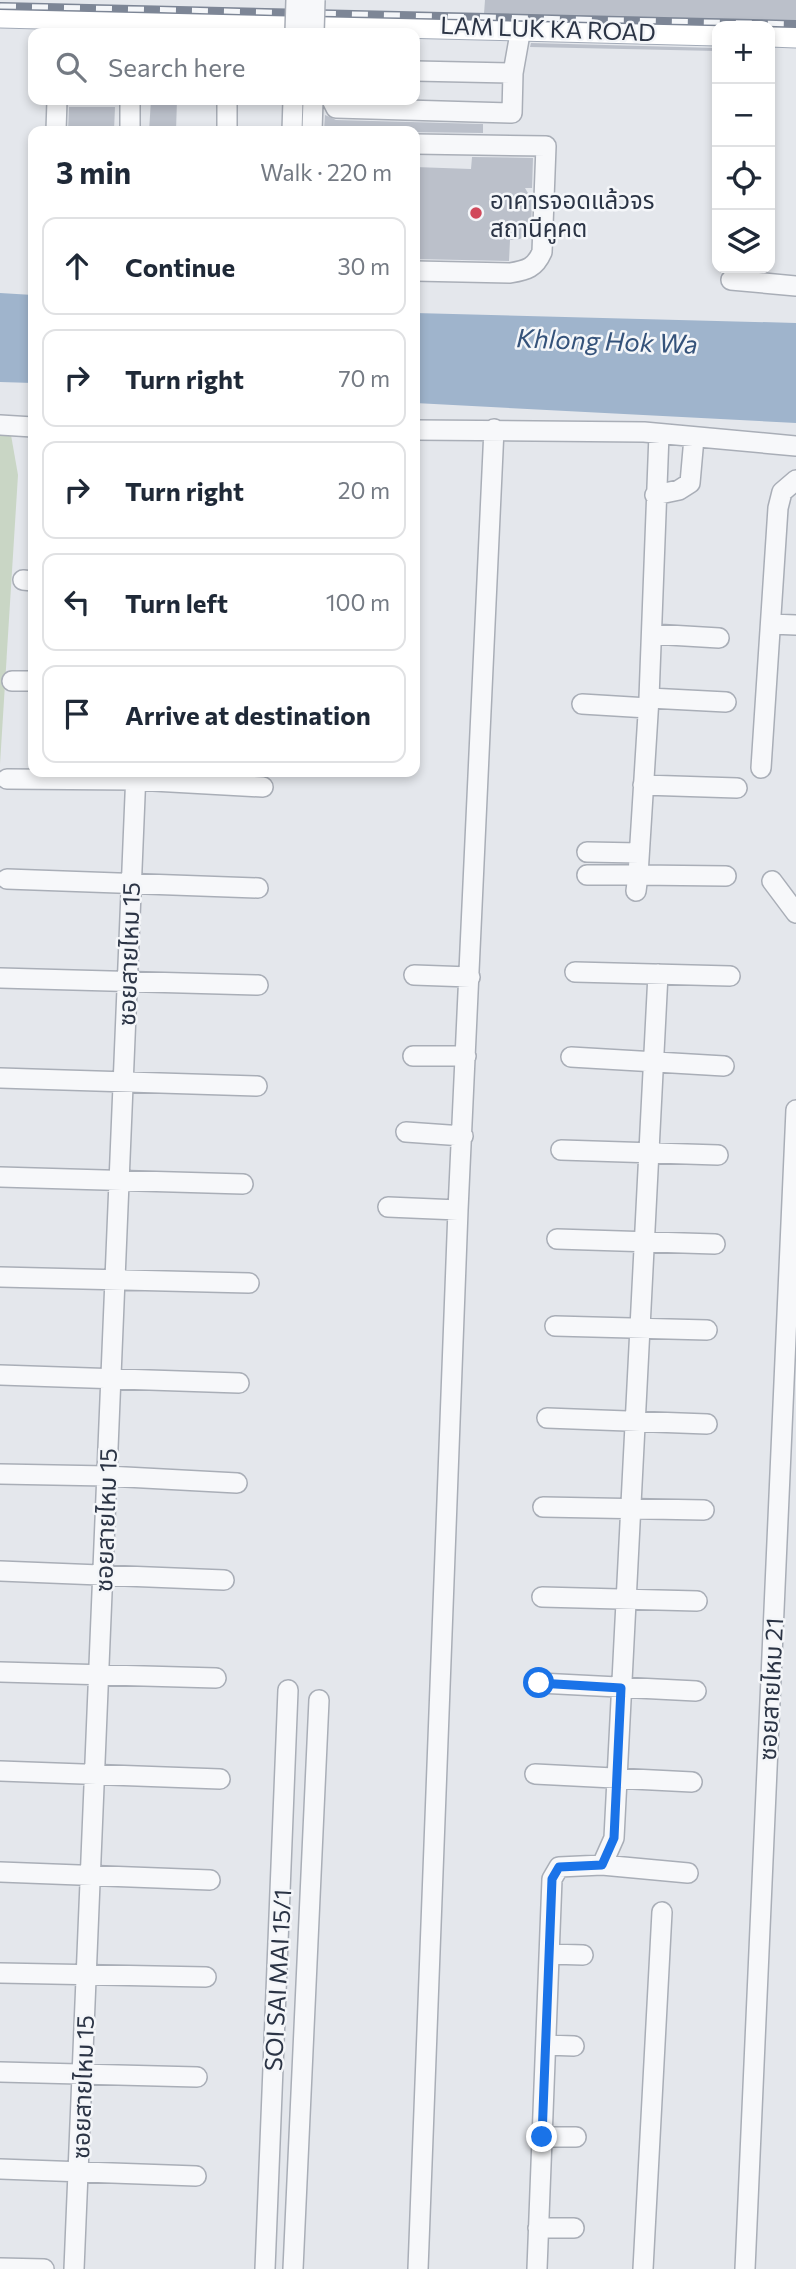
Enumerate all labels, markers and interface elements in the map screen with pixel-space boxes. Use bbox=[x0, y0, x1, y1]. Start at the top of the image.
street label: LAM LUK KA ROAD bbox=[440, 10, 656, 46]
map controls bbox=[712, 21, 775, 273]
button: + bbox=[712, 21, 775, 84]
search box bbox=[28, 28, 420, 105]
icon: search bbox=[52, 48, 90, 86]
text: Search here bbox=[108, 51, 246, 82]
button: − bbox=[712, 84, 775, 147]
button: locate bbox=[712, 147, 775, 210]
text: 3 min bbox=[56, 153, 131, 190]
text: Walk · 220 m bbox=[260, 158, 392, 186]
place label: อาคารจอดแล้วจร สถานีคูคต bbox=[490, 185, 654, 244]
marker: อาคารจอดแล้วจร สถานีคูคต bbox=[468, 205, 484, 221]
button: layers bbox=[712, 210, 775, 273]
icon: ahead bbox=[58, 247, 96, 285]
text: Continue bbox=[125, 251, 235, 282]
text: 30 m bbox=[337, 252, 390, 280]
water label: Khlong Hok Wa bbox=[516, 321, 698, 359]
icon: right bbox=[58, 359, 96, 397]
text: Turn right bbox=[125, 363, 244, 394]
text: 70 m bbox=[338, 364, 390, 392]
icon: right bbox=[58, 471, 96, 509]
text: Turn right bbox=[125, 475, 244, 506]
text: 20 m bbox=[338, 476, 390, 504]
icon: left bbox=[58, 583, 96, 621]
text: Turn left bbox=[125, 587, 228, 618]
text: 100 m bbox=[326, 588, 390, 616]
icon: arrive bbox=[58, 695, 96, 733]
text: Arrive at destination bbox=[125, 699, 371, 730]
street label: ซอยสายไหม 15 bbox=[111, 882, 145, 1026]
street label: ซอยสายไหม 15 bbox=[88, 1448, 122, 1592]
street label: ซอยสายไหม 21 bbox=[752, 1617, 788, 1761]
route start bbox=[523, 1667, 554, 1698]
street label: SOI SAI MAI 15/1 bbox=[258, 1888, 296, 2072]
street label: ซอยสายไหม 15 bbox=[65, 2015, 99, 2159]
route end bbox=[526, 2121, 557, 2152]

